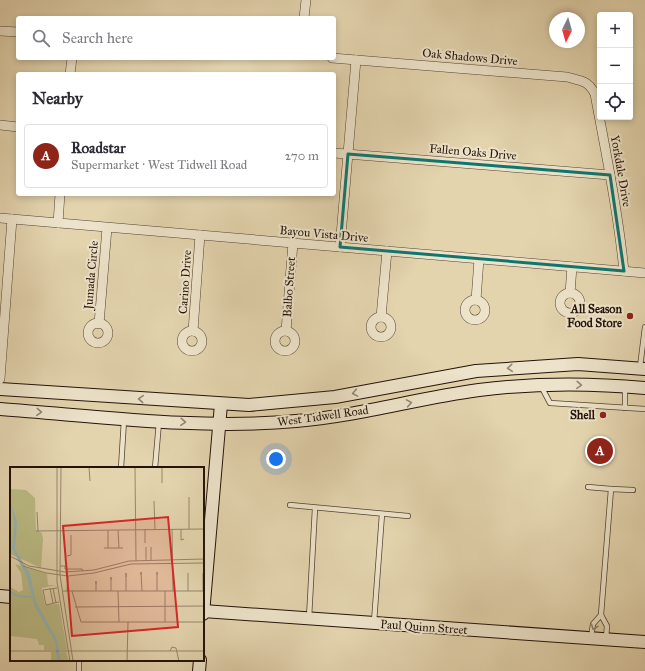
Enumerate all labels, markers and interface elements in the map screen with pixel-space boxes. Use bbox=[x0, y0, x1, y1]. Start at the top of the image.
north arrow bbox=[549, 12, 585, 48]
map controls bbox=[597, 12, 633, 120]
button: + bbox=[597, 12, 633, 48]
search box bbox=[16, 16, 336, 60]
icon: search bbox=[30, 27, 52, 49]
text: Search here bbox=[62, 29, 133, 47]
street label: Oak Shadows Drive bbox=[422, 46, 518, 68]
button: − bbox=[597, 48, 633, 84]
button: locate bbox=[597, 84, 633, 120]
text: Nearby bbox=[32, 88, 83, 109]
street label: Yorkdale Drive bbox=[608, 134, 634, 208]
text: Roadstar bbox=[71, 139, 126, 157]
street label: Fallen Oaks Drive bbox=[429, 141, 517, 163]
text: A bbox=[42, 148, 50, 164]
text: 270 m bbox=[285, 148, 319, 164]
text: Supermarket · West Tidwell Road bbox=[71, 157, 247, 173]
street label: Bayou Vista Drive bbox=[279, 223, 369, 245]
street label: Jumada Circle bbox=[81, 240, 102, 312]
street label: Carino Drive bbox=[176, 250, 194, 314]
street label: Balbo Street bbox=[280, 256, 298, 318]
place label: All Season Food Store bbox=[567, 302, 623, 330]
marker: All Season Food Store bbox=[625, 311, 635, 321]
one-way arrow bbox=[507, 364, 513, 373]
one-way arrow bbox=[576, 381, 582, 389]
one-way arrow bbox=[351, 389, 358, 397]
one-way arrow bbox=[138, 394, 144, 403]
one-way arrow bbox=[406, 399, 412, 408]
street label: West Tidwell Road bbox=[276, 403, 370, 429]
one-way arrow bbox=[36, 407, 42, 416]
place label: Shell bbox=[570, 408, 596, 422]
marker: Shell bbox=[598, 410, 608, 420]
one-way arrow bbox=[179, 418, 186, 427]
pin: A bbox=[587, 436, 613, 466]
your location bbox=[266, 449, 286, 469]
inset map bbox=[10, 467, 204, 661]
street label: Paul Quinn Street bbox=[380, 617, 469, 637]
one-way arrow bbox=[591, 623, 599, 630]

